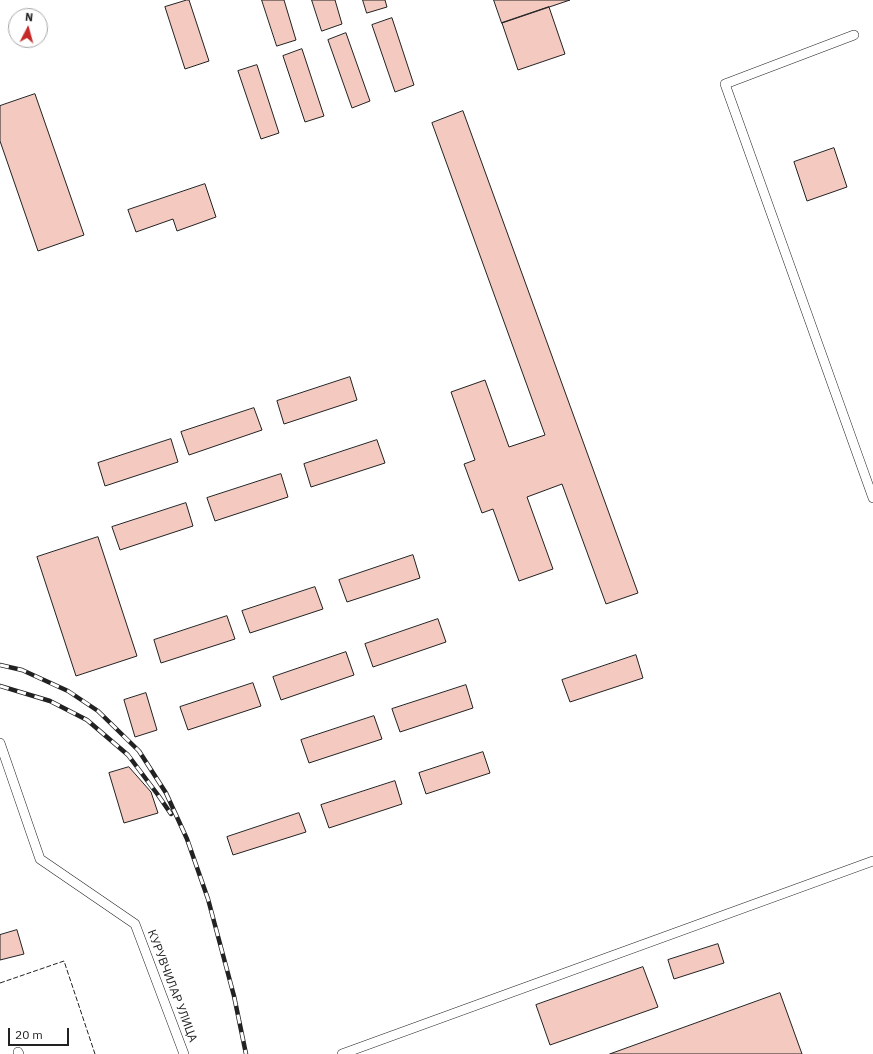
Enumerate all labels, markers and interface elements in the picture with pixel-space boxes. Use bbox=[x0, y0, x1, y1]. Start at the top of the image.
north arrow bbox=[8, 8, 48, 48]
text: N bbox=[24, 10, 34, 24]
street label: КУРУВЧИЛАР УЛИЦА bbox=[144, 928, 200, 1044]
scale bar bbox=[10, 1020, 71, 1046]
text: 20 m bbox=[15, 1027, 43, 1042]

